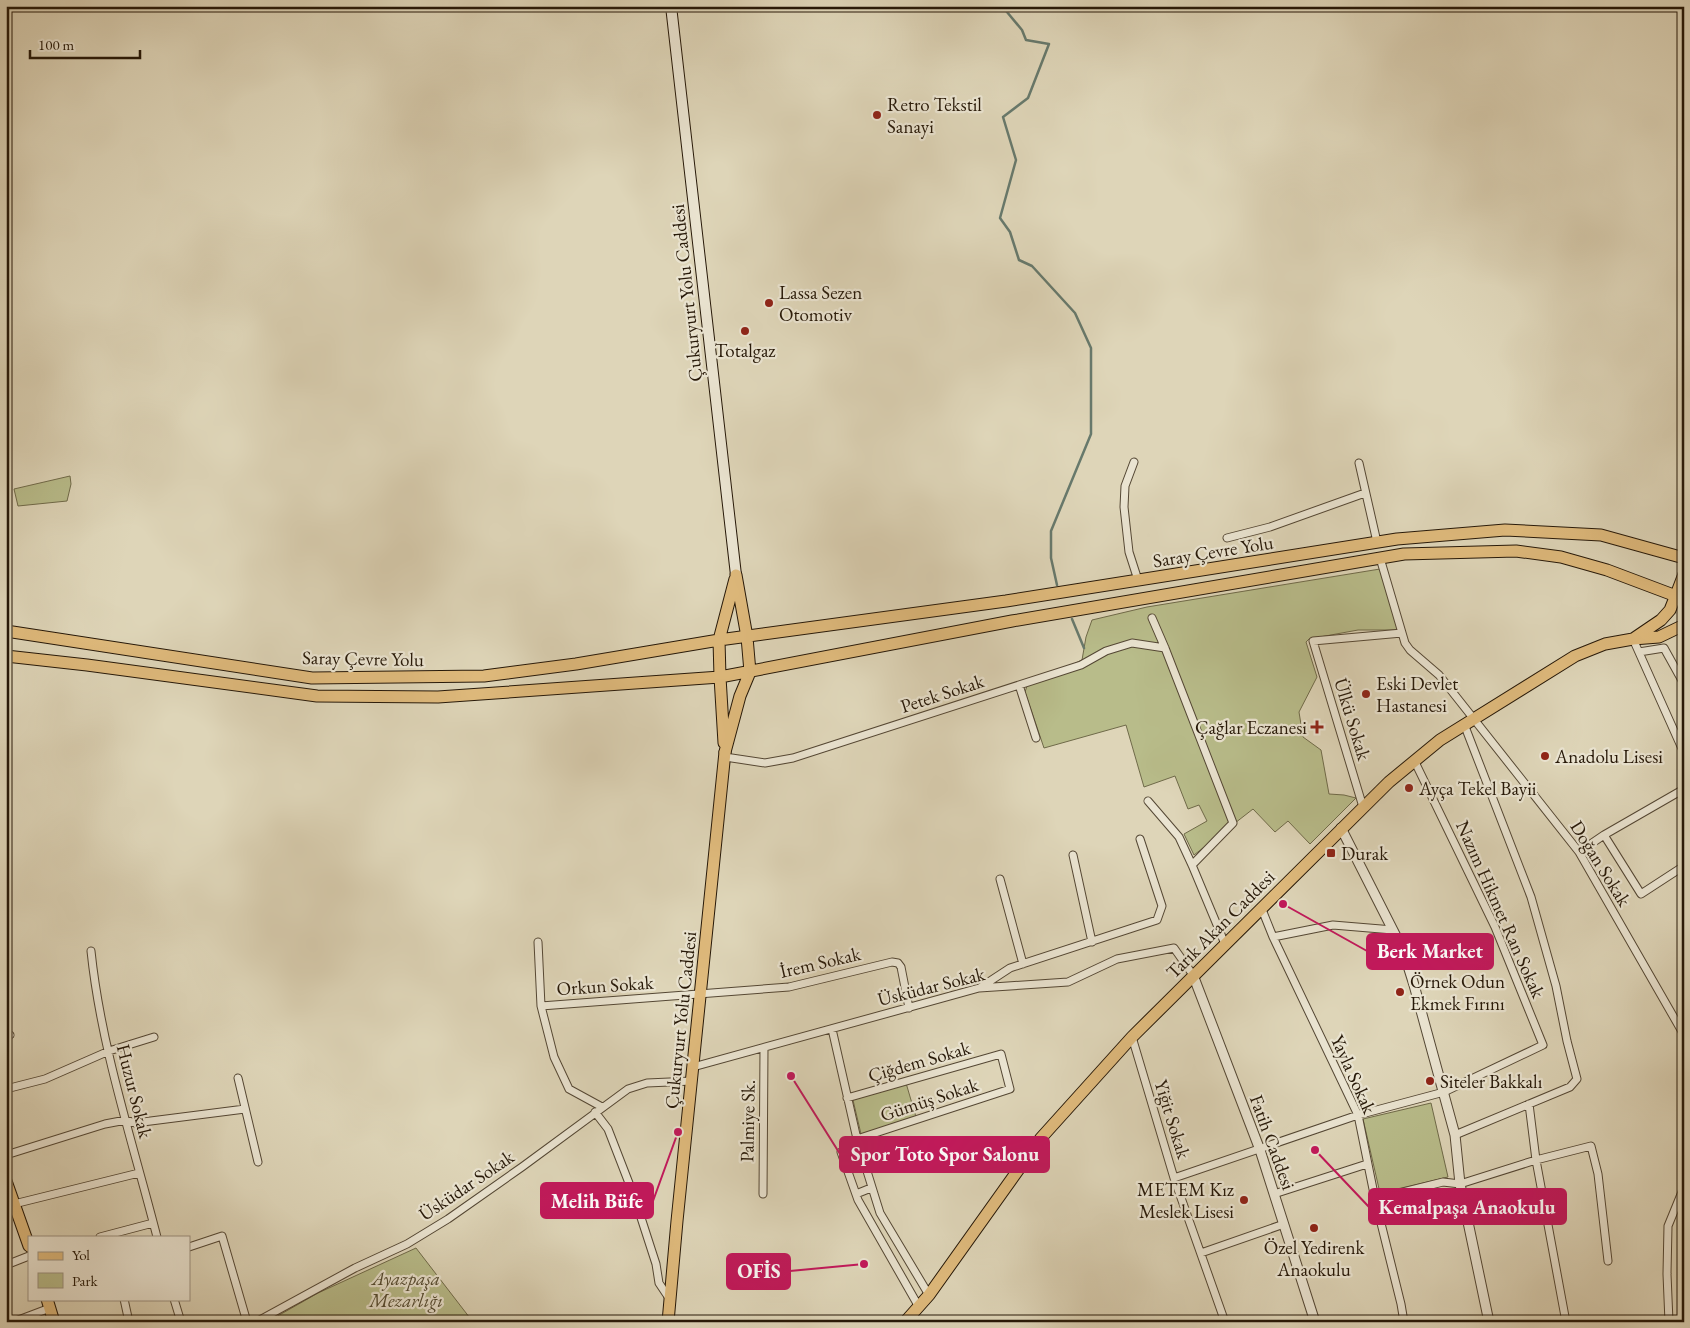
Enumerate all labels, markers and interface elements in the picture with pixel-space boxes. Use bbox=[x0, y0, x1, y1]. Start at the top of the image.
scale bar bbox=[30, 28, 140, 60]
text: 100 m bbox=[38, 35, 75, 54]
place label: Retro Tekstil Sanayi bbox=[887, 92, 982, 139]
marker: Retro Tekstil Sanayi bbox=[871, 109, 883, 121]
street label: Çukuryurt Yolu Caddesi bbox=[665, 203, 708, 383]
place label: Lassa Sezen Otomotiv bbox=[779, 280, 862, 327]
marker: Lassa Sezen Otomotiv bbox=[763, 297, 775, 309]
marker: Totalgaz bbox=[739, 325, 751, 337]
place label: Totalgaz bbox=[715, 338, 776, 363]
street label: Saray Çevre Yolu bbox=[1151, 530, 1275, 573]
street label: Saray Çevre Yolu bbox=[302, 645, 424, 672]
street label: Petek Sokak bbox=[897, 668, 988, 719]
place label: Eski Devlet Hastanesi bbox=[1376, 671, 1458, 718]
street label: Ülkü Sokak bbox=[1328, 675, 1377, 764]
marker: Eski Devlet Hastanesi bbox=[1360, 688, 1372, 700]
place label: Çağlar Eczanesi bbox=[1195, 715, 1307, 740]
marker: Çağlar Eczanesi bbox=[1311, 721, 1323, 733]
place label: Anadolu Lisesi bbox=[1554, 744, 1663, 769]
marker: Anadolu Lisesi bbox=[1539, 750, 1551, 762]
place label: Ayça Tekel Bayii bbox=[1418, 776, 1537, 801]
marker: Ayça Tekel Bayii bbox=[1403, 782, 1415, 794]
street label: Nazım Hikmet Ran Sokak bbox=[1450, 816, 1551, 1003]
street label: Doğan Sokak bbox=[1564, 816, 1637, 912]
place label: Durak bbox=[1341, 841, 1389, 866]
marker: Durak bbox=[1325, 847, 1337, 859]
street label: Tarık Akan Caddesi bbox=[1161, 864, 1280, 984]
street label: Çukuryurt Yolu Caddesi bbox=[659, 930, 702, 1110]
callout: Berk Market bbox=[1367, 934, 1493, 969]
text: Berk Market bbox=[1377, 938, 1484, 964]
street label: İrem Sokak bbox=[777, 941, 864, 984]
street label: Üsküdar Sokak bbox=[875, 961, 988, 1012]
place label: Örnek Odun Ekmek Fırını bbox=[1410, 969, 1505, 1016]
street label: Orkun Sokak bbox=[556, 970, 655, 1001]
marker: Örnek Odun Ekmek Fırını bbox=[1394, 986, 1406, 998]
street label: Yayla Sokak bbox=[1325, 1031, 1383, 1119]
street label: Çiğdem Sokak bbox=[865, 1035, 974, 1088]
street label: Huzur Sokak bbox=[111, 1041, 159, 1142]
place label: Siteler Bakkalı bbox=[1440, 1069, 1543, 1094]
street label: Gümüş Sokak bbox=[877, 1072, 983, 1127]
marker: Siteler Bakkalı bbox=[1424, 1075, 1436, 1087]
street label: Yiğit Sokak bbox=[1149, 1076, 1197, 1163]
street label: Palmiye Sk. bbox=[734, 1080, 761, 1162]
street label: Fatih Caddesi bbox=[1244, 1091, 1301, 1193]
callout: Spor Toto Spor Salonu bbox=[840, 1137, 1049, 1172]
text: Spor Toto Spor Salonu bbox=[851, 1141, 1039, 1167]
street label: Üsküdar Sokak bbox=[414, 1144, 520, 1226]
place label: METEM Kız Meslek Lisesi bbox=[1137, 1177, 1235, 1224]
callout: Melih Büfe bbox=[541, 1183, 653, 1218]
text: Melih Büfe bbox=[551, 1188, 643, 1214]
callout: Kemalpaşa Anaokulu bbox=[1369, 1189, 1566, 1224]
marker: METEM Kız Meslek Lisesi bbox=[1238, 1194, 1250, 1206]
text: Kemalpaşa Anaokulu bbox=[1379, 1194, 1555, 1220]
marker: Özel Yedirenk Anaokulu bbox=[1308, 1222, 1320, 1234]
place label: Özel Yedirenk Anaokulu bbox=[1264, 1235, 1365, 1282]
legend bbox=[28, 1236, 190, 1300]
text: Yol bbox=[72, 1245, 90, 1264]
callout: OFİS bbox=[727, 1254, 790, 1289]
text: OFİS bbox=[737, 1258, 781, 1284]
park label: Ayazpaşa Mezarlığı bbox=[368, 1266, 443, 1313]
text: Park bbox=[72, 1271, 99, 1290]

